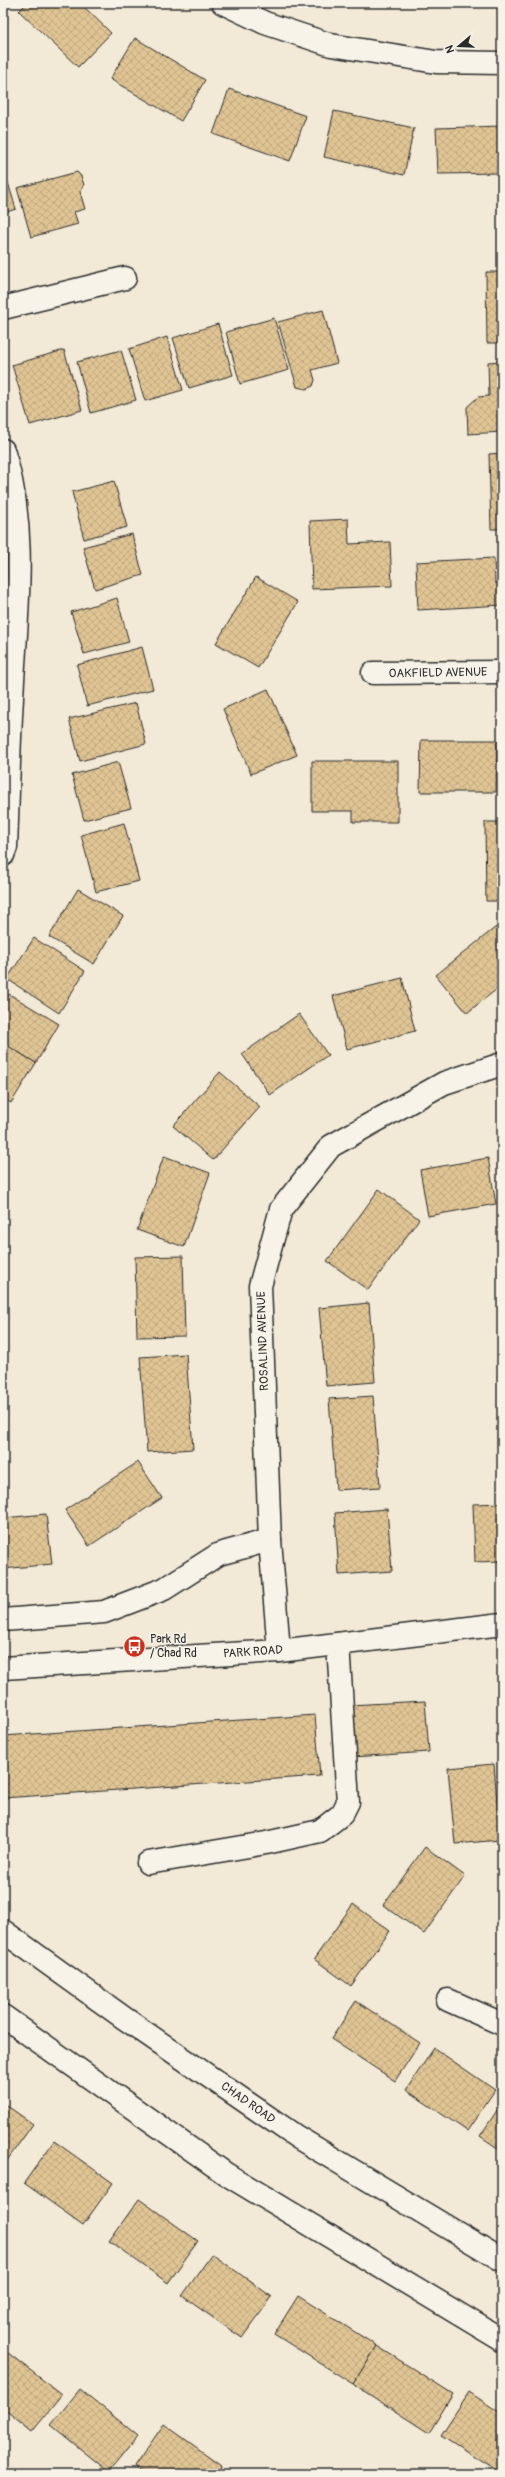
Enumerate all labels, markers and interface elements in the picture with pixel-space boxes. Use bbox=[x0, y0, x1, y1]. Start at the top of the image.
north arrow bbox=[439, 26, 479, 66]
text: N bbox=[442, 43, 457, 55]
street label: OAKFIELD AVENUE bbox=[389, 665, 487, 681]
street label: ROSALIND AVENUE bbox=[254, 1291, 272, 1391]
place label: Park Rd / Chad Rd bbox=[150, 1632, 197, 1661]
bus stop icon: Park Rd / Chad Rd bbox=[122, 1633, 148, 1659]
street label: PARK ROAD bbox=[223, 1642, 284, 1662]
street label: CHAD ROAD bbox=[218, 2079, 278, 2127]

